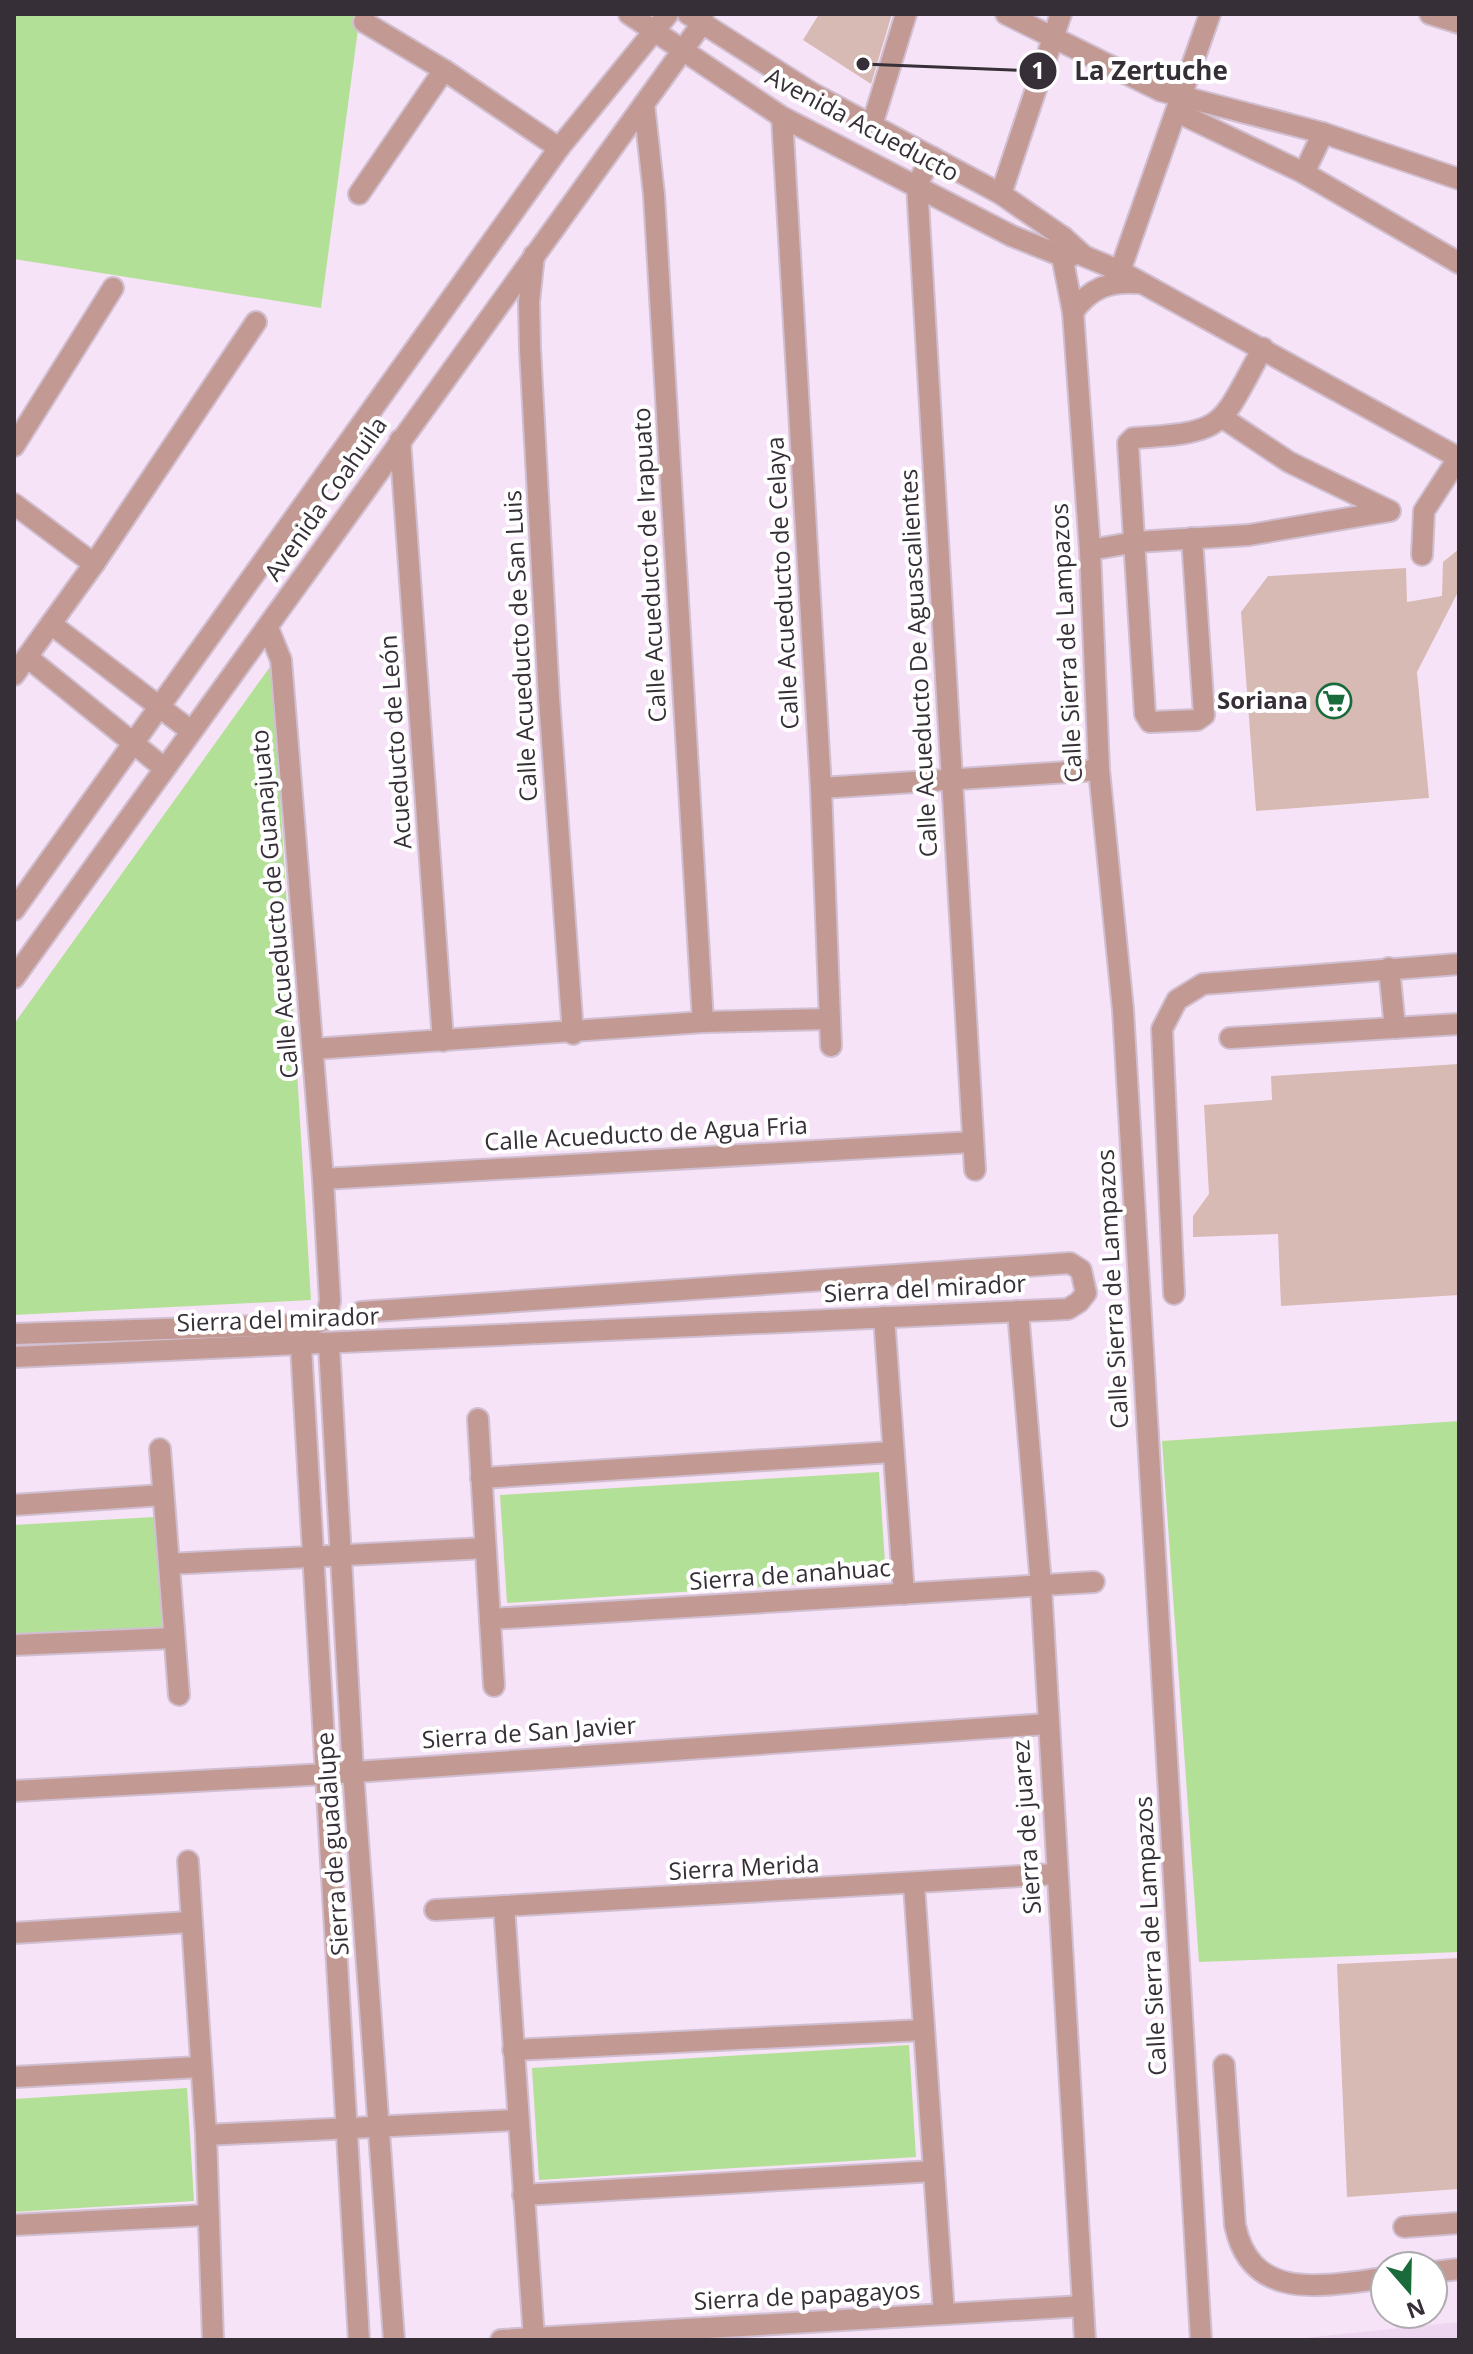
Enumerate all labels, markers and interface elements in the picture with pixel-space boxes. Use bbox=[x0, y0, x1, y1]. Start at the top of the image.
callout: La Zertuche bbox=[1018, 46, 1244, 96]
text: La Zertuche bbox=[1074, 52, 1228, 88]
text: 1 bbox=[1031, 53, 1045, 86]
street label: Avenida Acueducto bbox=[760, 59, 965, 189]
street label: Calle Acueducto de Irapuato bbox=[624, 407, 673, 723]
street label: Avenida Coahuila bbox=[256, 409, 394, 587]
street label: Calle Acueducto de Celaya bbox=[757, 436, 806, 730]
street label: Calle Acueducto De Aguascalientes bbox=[891, 468, 944, 858]
street label: Calle Acueducto de San Luis bbox=[495, 489, 544, 803]
street label: Calle Sierra de Lampazos bbox=[1042, 503, 1089, 784]
street label: Acueducto de León bbox=[371, 634, 418, 850]
supermarket icon: Soriana bbox=[1315, 682, 1353, 720]
place label: Soriana bbox=[1217, 683, 1308, 716]
street label: Calle Acueducto de Guanajuato bbox=[242, 728, 305, 1080]
street label: Calle Acueducto de Agua Fria bbox=[483, 1108, 808, 1157]
street label: Calle Sierra de Lampazos bbox=[1088, 1149, 1135, 1430]
street label: Sierra del mirador bbox=[823, 1266, 1027, 1309]
street label: Sierra del mirador bbox=[176, 1298, 380, 1339]
street label: Sierra de anahuac bbox=[688, 1550, 892, 1597]
street label: Sierra de San Javier bbox=[421, 1708, 637, 1755]
street label: Sierra de guadalupe bbox=[307, 1731, 356, 1957]
street label: Sierra de juarez bbox=[1003, 1739, 1048, 1916]
street label: Calle Sierra de Lampazos bbox=[1126, 1796, 1173, 2077]
street label: Sierra Merida bbox=[668, 1846, 820, 1887]
north arrow bbox=[1369, 2250, 1449, 2330]
street label: Sierra de papagayos bbox=[693, 2272, 921, 2317]
text: N bbox=[1403, 2293, 1430, 2327]

